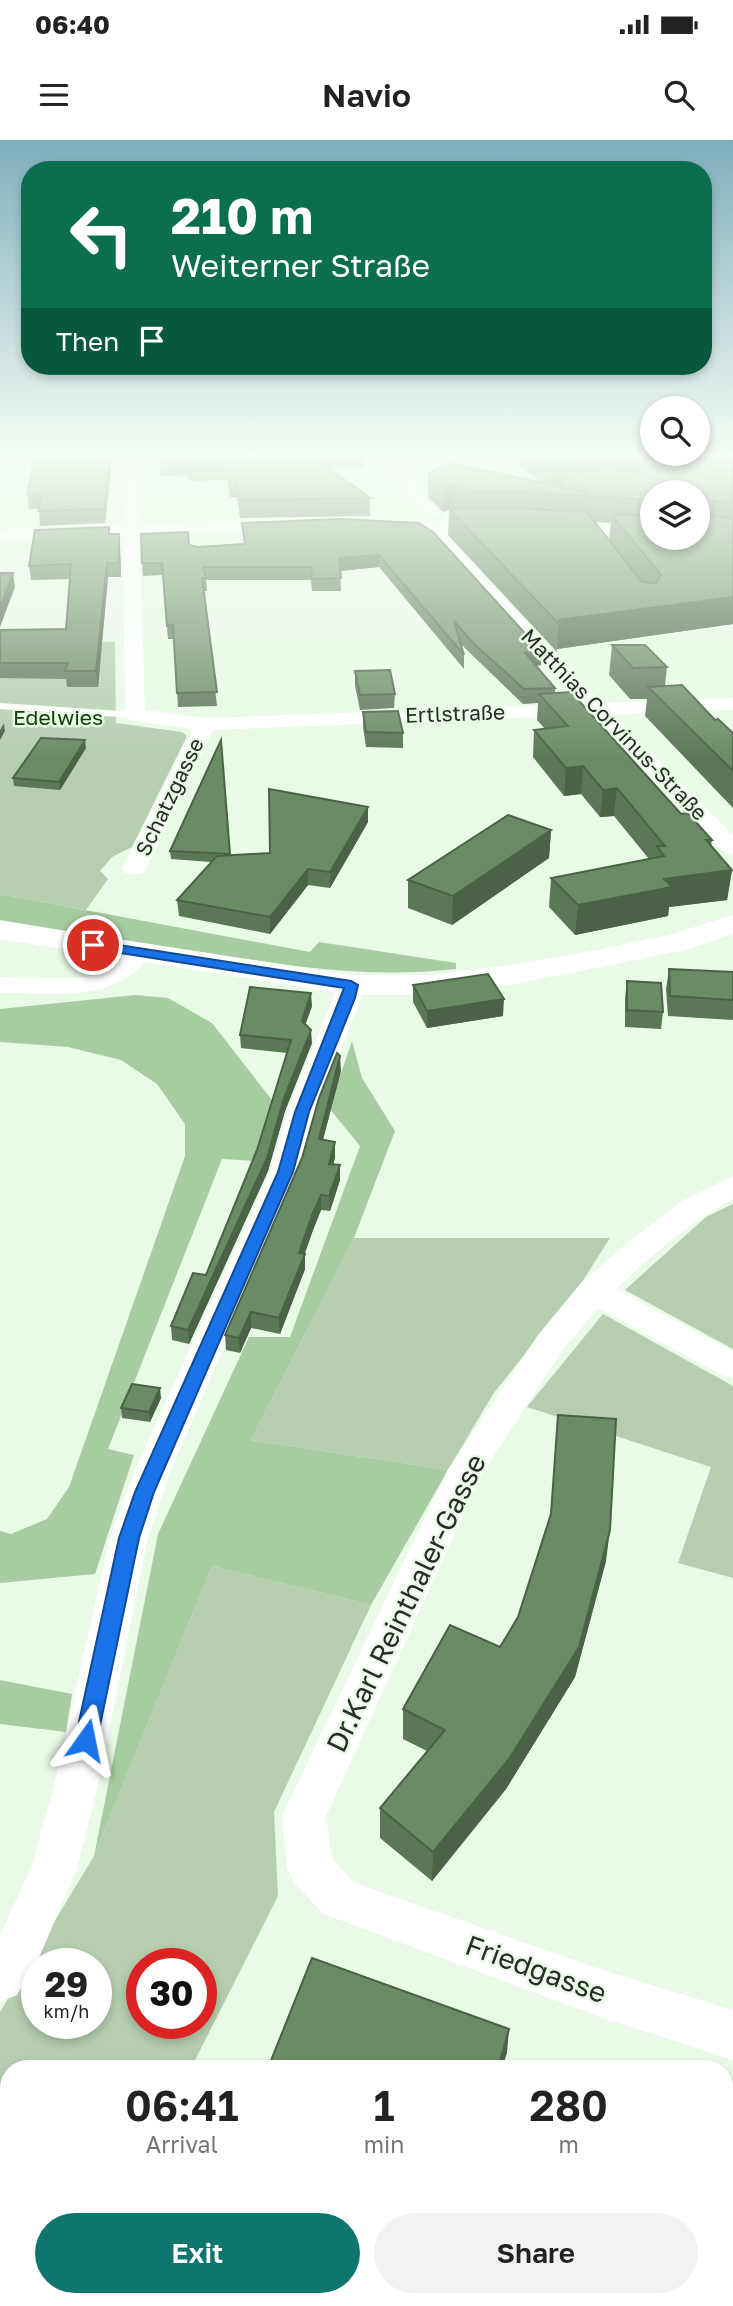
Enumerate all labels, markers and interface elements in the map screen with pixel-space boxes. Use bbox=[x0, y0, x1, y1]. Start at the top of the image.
text: 06:40 bbox=[35, 9, 110, 40]
icon: menu bbox=[35, 76, 73, 114]
text: Navio bbox=[322, 76, 411, 114]
icon: search bbox=[660, 76, 698, 114]
text: 210 m bbox=[171, 186, 313, 245]
icon: left bbox=[56, 189, 147, 280]
text: Weiterner Straße bbox=[171, 246, 430, 284]
icon: arrive bbox=[133, 322, 171, 360]
text: Then bbox=[56, 326, 119, 357]
map controls bbox=[640, 396, 710, 550]
button: search bbox=[640, 396, 710, 466]
button: layers bbox=[640, 480, 710, 550]
street label: Matthias Corvinus-Straße bbox=[516, 623, 713, 826]
street label: Ertlstraße bbox=[404, 698, 506, 728]
park label: Edelwies bbox=[13, 704, 103, 730]
street label: Schatzgasse bbox=[129, 733, 209, 860]
pin bbox=[63, 915, 123, 975]
icon: arrive bbox=[74, 926, 112, 964]
street label: Dr.Karl Reinthaler-Gasse bbox=[319, 1448, 492, 1757]
position arrow bbox=[49, 1703, 123, 1777]
street label: Friedgasse bbox=[461, 1928, 611, 2009]
speed limit sign: 30 bbox=[126, 1948, 217, 2039]
text: 29 bbox=[45, 1963, 88, 2005]
text: km/h bbox=[44, 2000, 89, 2022]
text: 06:41 bbox=[125, 2080, 239, 2130]
text: 1 bbox=[374, 2080, 395, 2130]
text: 280 bbox=[529, 2080, 608, 2130]
text: Arrival bbox=[146, 2130, 218, 2158]
text: min bbox=[364, 2130, 404, 2158]
text: m bbox=[559, 2130, 579, 2158]
button: Exit bbox=[35, 2213, 360, 2293]
button: Share bbox=[374, 2213, 698, 2293]

